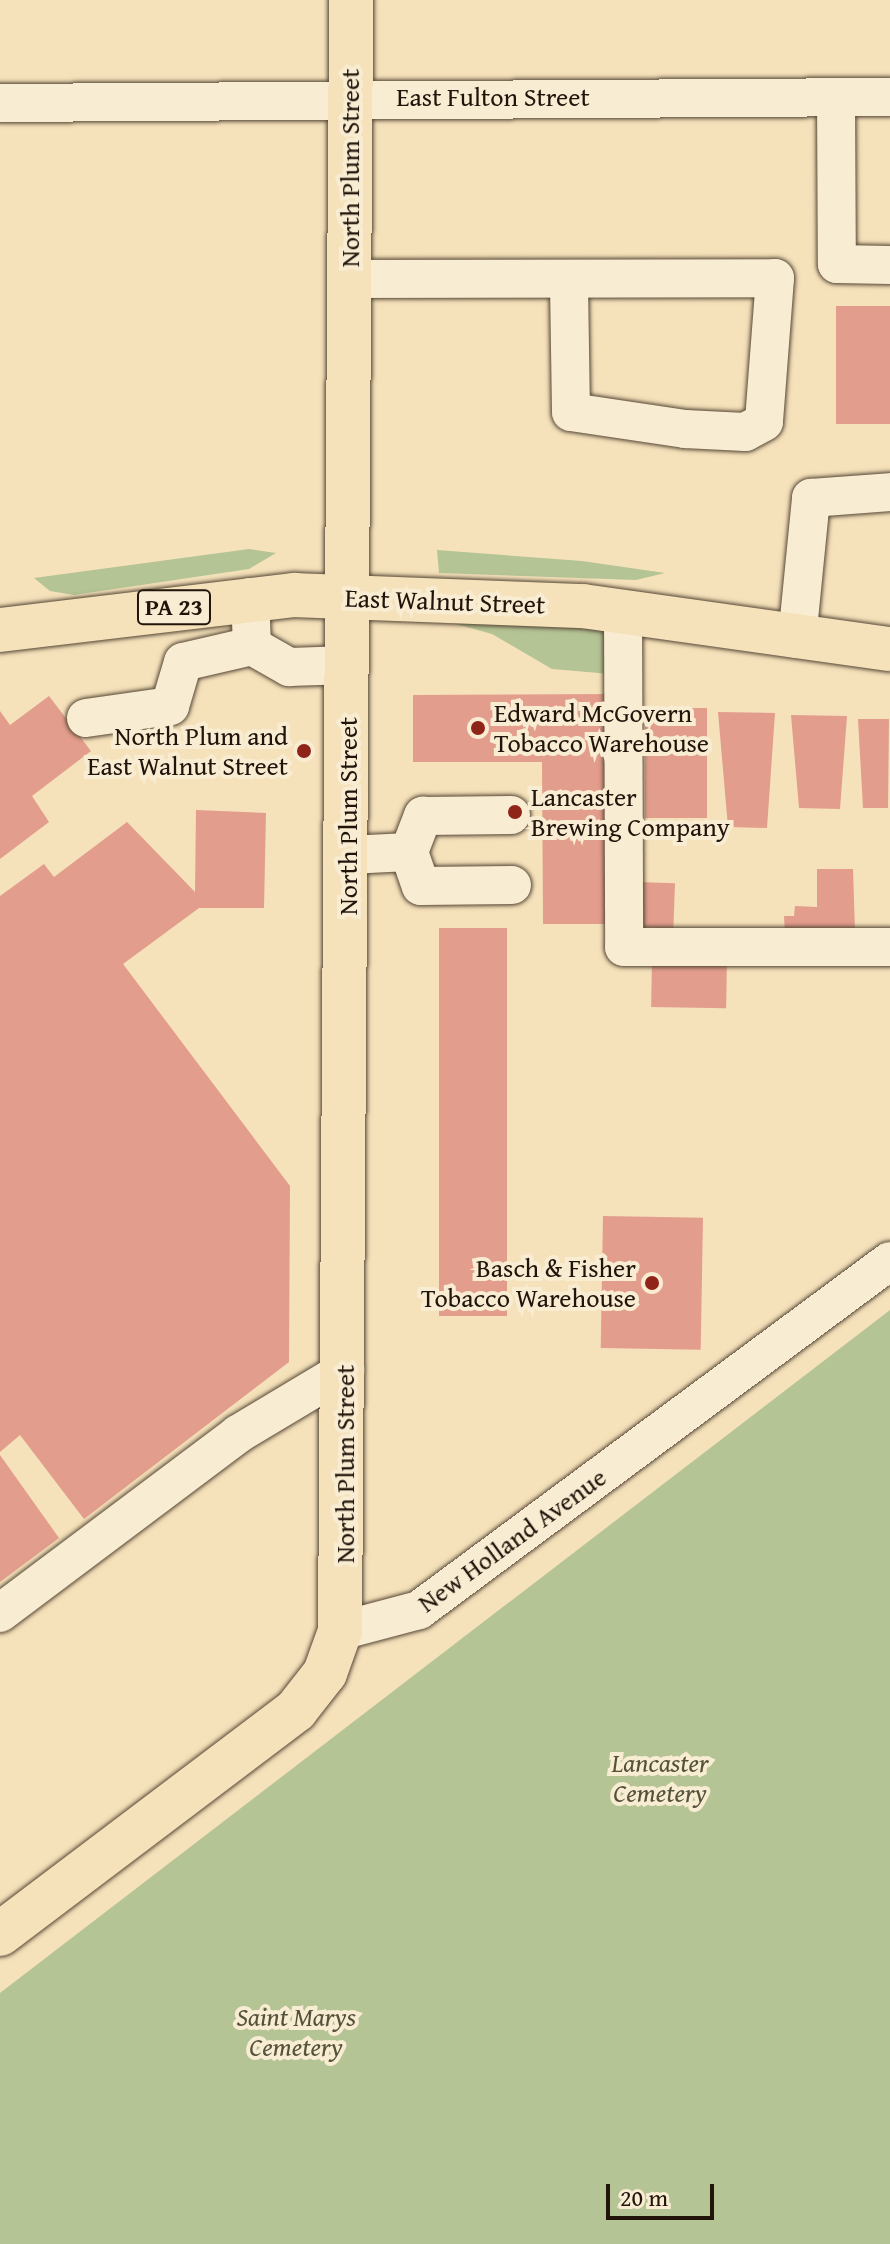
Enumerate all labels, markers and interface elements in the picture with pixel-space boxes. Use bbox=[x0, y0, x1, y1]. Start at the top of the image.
street label: North Plum Street bbox=[334, 69, 366, 267]
street label: East Fulton Street bbox=[396, 81, 590, 113]
street label: East Walnut Street bbox=[344, 582, 546, 620]
road number: PA 23 bbox=[136, 587, 212, 627]
place label: Edward McGovern Tobacco Warehouse bbox=[494, 697, 709, 758]
street label: North Plum Street bbox=[332, 717, 364, 915]
marker: Edward McGovern Tobacco Warehouse bbox=[469, 719, 487, 737]
place label: North Plum and East Walnut Street bbox=[87, 720, 288, 782]
marker: North Plum and East Walnut Street bbox=[295, 742, 313, 760]
place label: Lancaster Brewing Company bbox=[531, 781, 730, 842]
marker: Lancaster Brewing Company bbox=[506, 803, 524, 821]
place label: Basch & Fisher Tobacco Warehouse bbox=[421, 1252, 636, 1314]
marker: Basch & Fisher Tobacco Warehouse bbox=[643, 1274, 661, 1292]
street label: North Plum Street bbox=[329, 1365, 361, 1563]
street label: New Holland Avenue bbox=[412, 1461, 612, 1619]
park label: Lancaster Cemetery bbox=[611, 1747, 709, 1808]
park label: Saint Marys Cemetery bbox=[236, 2001, 356, 2062]
scale bar bbox=[610, 2168, 718, 2218]
text: 20 m bbox=[620, 2180, 668, 2215]

